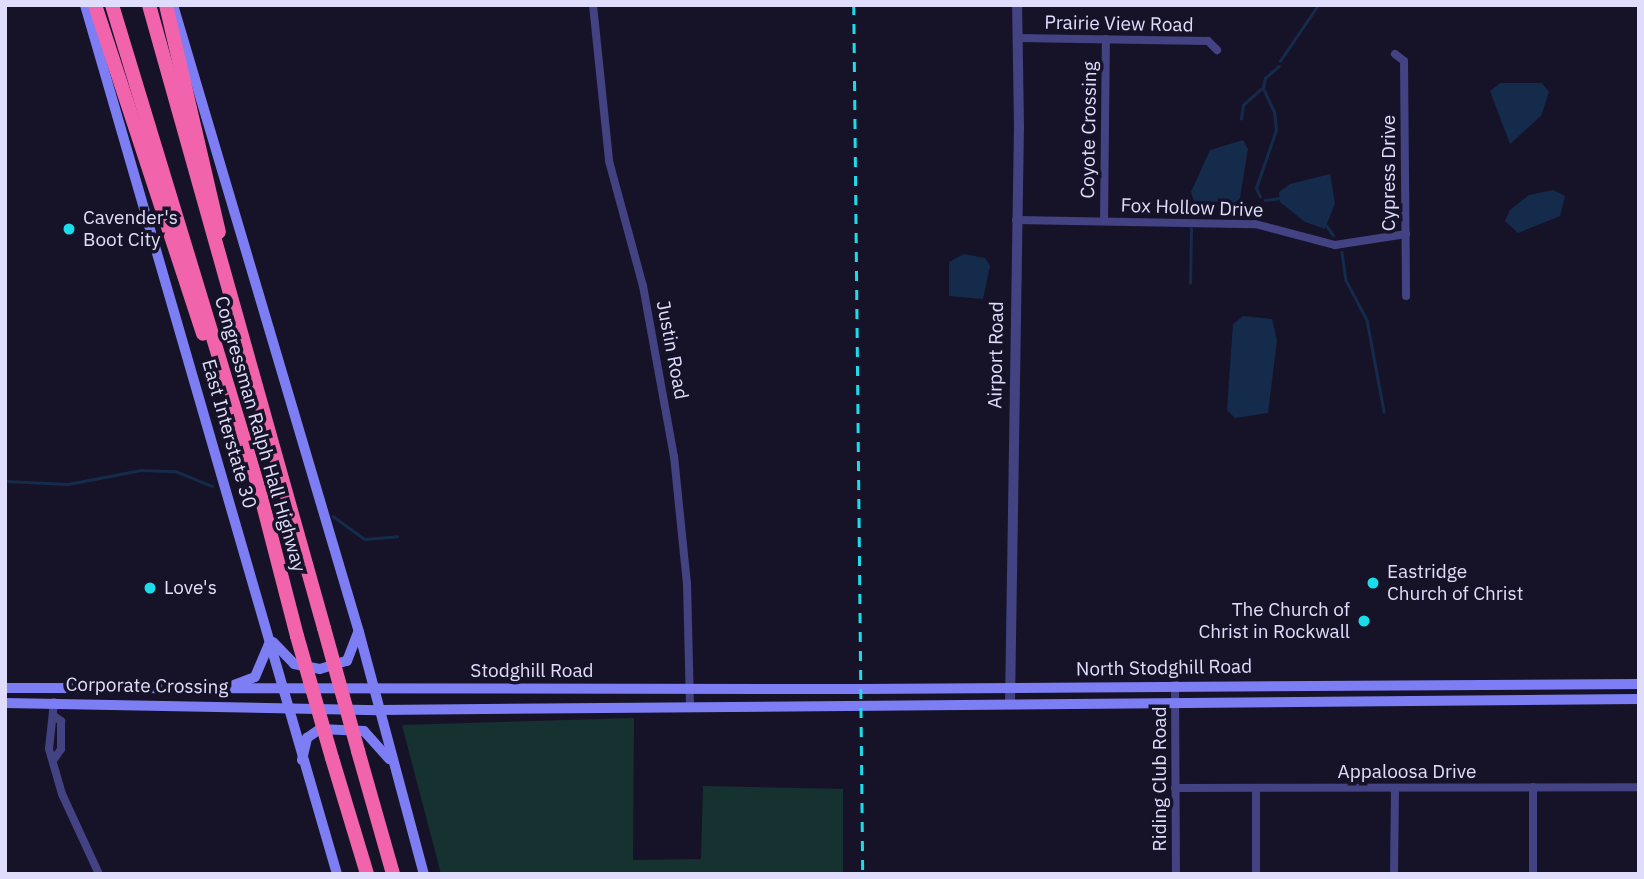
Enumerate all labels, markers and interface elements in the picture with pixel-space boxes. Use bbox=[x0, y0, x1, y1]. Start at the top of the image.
street label: Prairie View Road bbox=[1044, 11, 1194, 37]
street label: Coyote Crossing bbox=[1076, 61, 1102, 199]
street label: Cypress Drive bbox=[1378, 115, 1400, 231]
street label: Fox Hollow Drive bbox=[1120, 194, 1264, 222]
place label: Cavender's Boot City bbox=[83, 207, 178, 251]
marker: Cavender's Boot City bbox=[61, 221, 77, 237]
street label: Congressman Ralph Hall Highway bbox=[210, 294, 310, 574]
street label: Justin Road bbox=[651, 299, 693, 401]
street label: Airport Road bbox=[984, 301, 1008, 409]
street label: East Interstate 30 bbox=[197, 357, 261, 511]
place label: Eastridge Church of Christ bbox=[1387, 561, 1523, 605]
marker: Eastridge Church of Christ bbox=[1365, 575, 1381, 591]
place label: Love's bbox=[164, 577, 217, 599]
marker: Love's bbox=[142, 580, 158, 596]
place label: The Church of Christ in Rockwall bbox=[1198, 599, 1350, 643]
marker: The Church of Christ in Rockwall bbox=[1356, 613, 1372, 629]
street label: North Stodghill Road bbox=[1076, 655, 1252, 681]
street label: Stodghill Road bbox=[470, 660, 594, 682]
street label: Corporate Crossing bbox=[65, 673, 229, 699]
street label: Riding Club Road bbox=[1149, 707, 1171, 851]
street label: Appaloosa Drive bbox=[1338, 761, 1476, 783]

